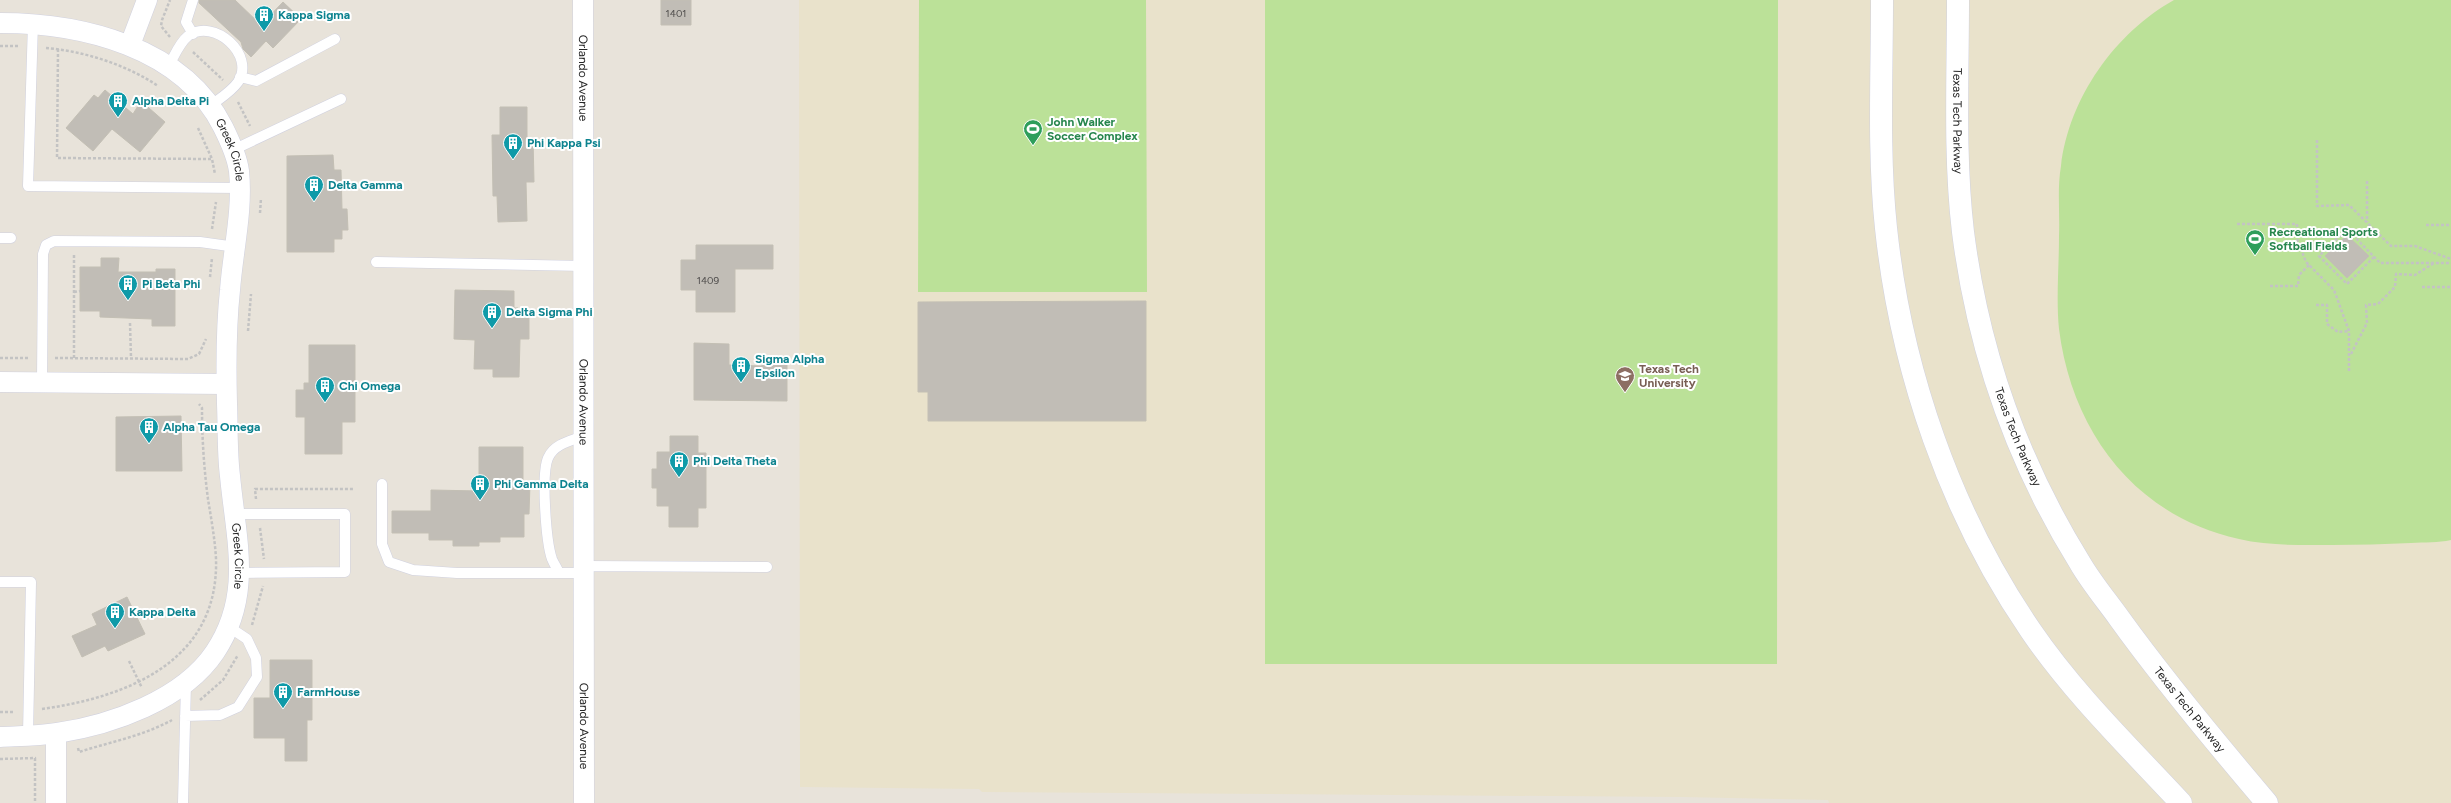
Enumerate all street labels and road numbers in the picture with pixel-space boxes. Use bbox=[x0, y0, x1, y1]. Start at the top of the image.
street label: Orlando Avenue bbox=[576, 35, 590, 122]
street label: Texas Tech Parkway bbox=[1950, 68, 1965, 175]
street label: Greek Circle bbox=[213, 116, 247, 182]
street label: Orlando Avenue bbox=[576, 359, 591, 446]
street label: Texas Tech Parkway bbox=[1992, 386, 2044, 489]
street label: Greek Circle bbox=[229, 522, 246, 590]
street label: Texas Tech Parkway bbox=[2151, 664, 2229, 756]
street label: Orlando Avenue bbox=[577, 683, 591, 770]

